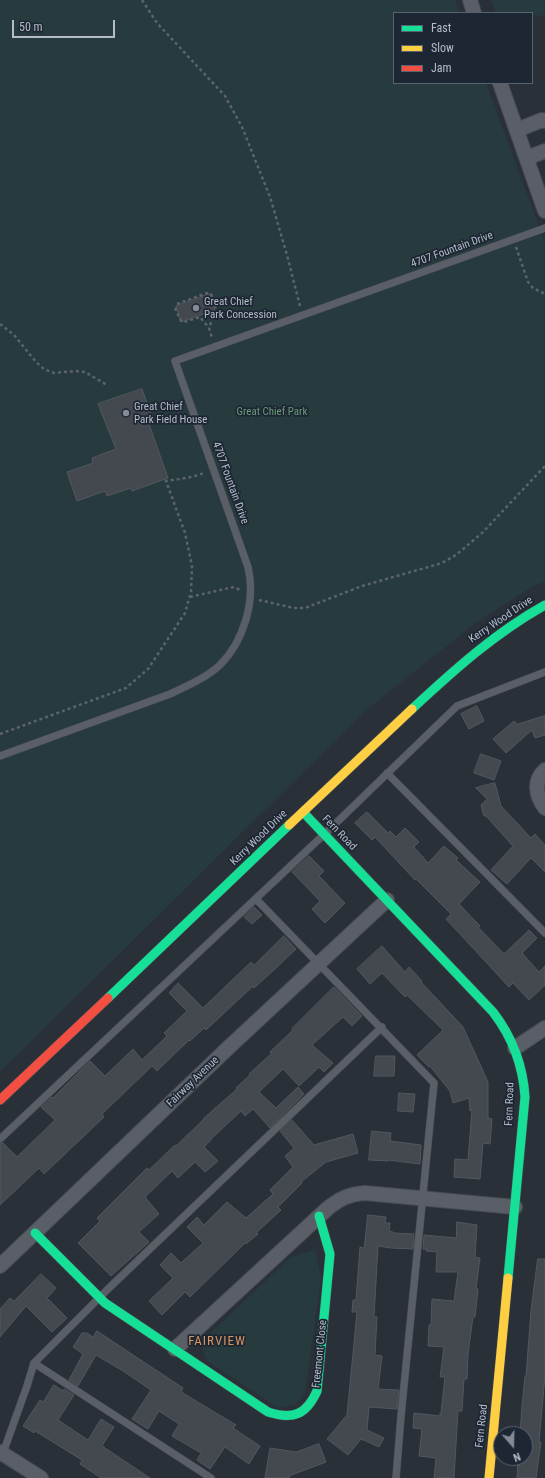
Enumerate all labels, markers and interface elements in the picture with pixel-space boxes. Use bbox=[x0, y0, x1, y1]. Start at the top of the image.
scale bar bbox=[14, 12, 117, 38]
legend bbox=[393, 12, 533, 84]
text: 50 m bbox=[19, 20, 43, 34]
text: Fast bbox=[431, 21, 451, 35]
text: Slow bbox=[431, 41, 454, 55]
text: Jam bbox=[431, 61, 452, 75]
street label: 4707 Fountain Drive bbox=[409, 229, 495, 271]
place label: Great Chief Park Concession bbox=[204, 295, 277, 321]
marker: Great Chief Park Concession bbox=[191, 303, 201, 313]
place label: Great Chief Park Field House bbox=[134, 400, 207, 426]
park label: Great Chief Park bbox=[237, 405, 307, 419]
marker: Great Chief Park Field House bbox=[121, 408, 131, 418]
street label: 4707 Fountain Drive bbox=[209, 440, 251, 526]
street label: Kerry Wood Drive bbox=[467, 594, 535, 646]
street label: Kerry Wood Drive bbox=[228, 808, 290, 868]
street label: Fern Road bbox=[319, 813, 359, 853]
street label: Fairway Avenue bbox=[164, 1054, 222, 1110]
street label: Fern Road bbox=[503, 1082, 517, 1126]
street label: Freemont Close bbox=[310, 1319, 330, 1389]
district label: FAIRVIEW bbox=[188, 1334, 246, 1350]
street label: Fern Road bbox=[473, 1404, 491, 1448]
north arrow bbox=[493, 1426, 533, 1466]
text: N bbox=[512, 1450, 522, 1464]

